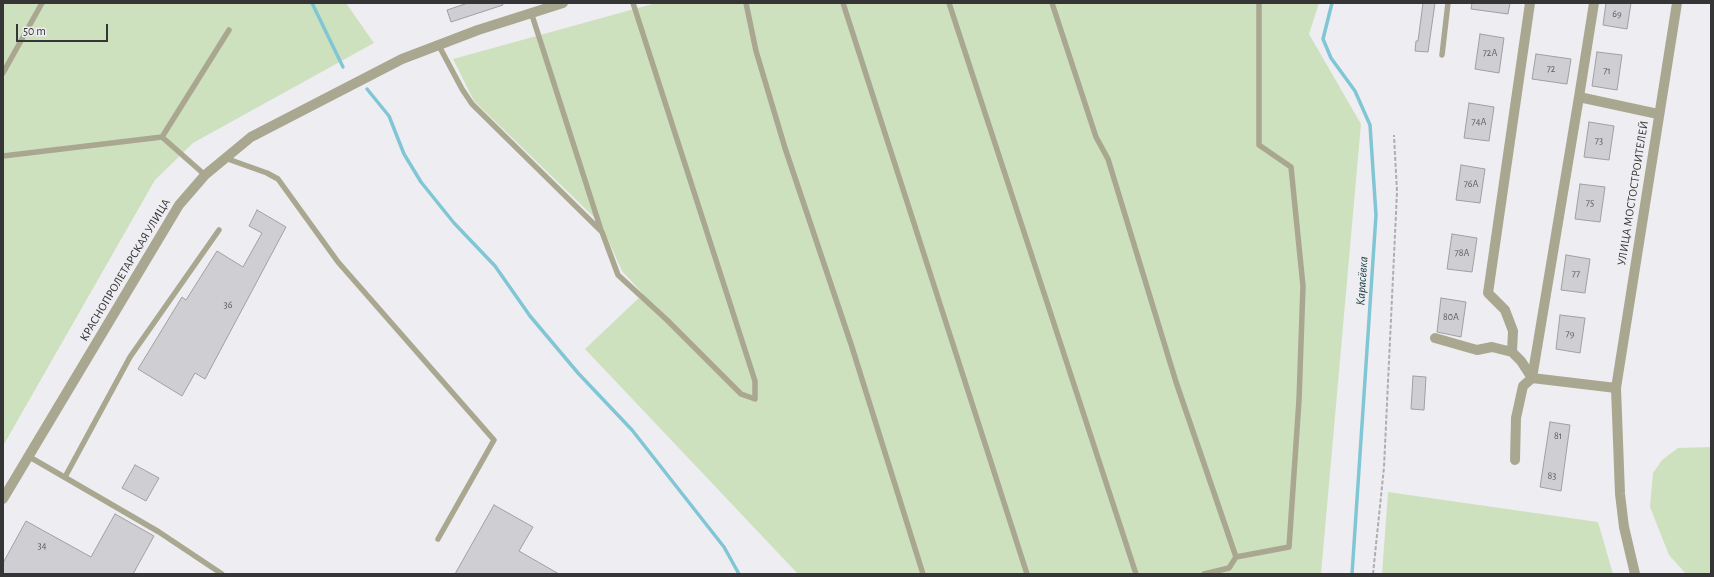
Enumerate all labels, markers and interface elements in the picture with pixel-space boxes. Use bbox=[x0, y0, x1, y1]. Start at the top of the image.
house number: 69 bbox=[1612, 8, 1622, 20]
scale bar bbox=[18, 16, 110, 42]
text: 50 m bbox=[23, 25, 46, 37]
house number: 72А bbox=[1483, 47, 1497, 59]
house number: 72 bbox=[1547, 63, 1555, 75]
house number: 71 bbox=[1603, 65, 1611, 77]
house number: 74А bbox=[1472, 116, 1486, 128]
street label: УЛИЦА МОСТОСТРОИТЕЛЕЙ bbox=[1614, 120, 1652, 266]
house number: 73 bbox=[1595, 135, 1603, 147]
house number: 76А bbox=[1464, 178, 1478, 190]
street label: КРАСНОПРОЛЕТАРСКАЯ УЛИЦА bbox=[77, 196, 173, 344]
house number: 75 bbox=[1586, 197, 1594, 209]
house number: 78А bbox=[1455, 247, 1469, 259]
water label: Карасёвка bbox=[1353, 256, 1371, 306]
house number: 77 bbox=[1572, 268, 1580, 280]
house number: 36 bbox=[224, 299, 232, 311]
house number: 80А bbox=[1443, 311, 1459, 323]
house number: 79 bbox=[1566, 328, 1574, 340]
house number: 81 bbox=[1554, 430, 1562, 442]
house number: 83 bbox=[1548, 470, 1556, 482]
house number: 34 bbox=[38, 540, 46, 552]

